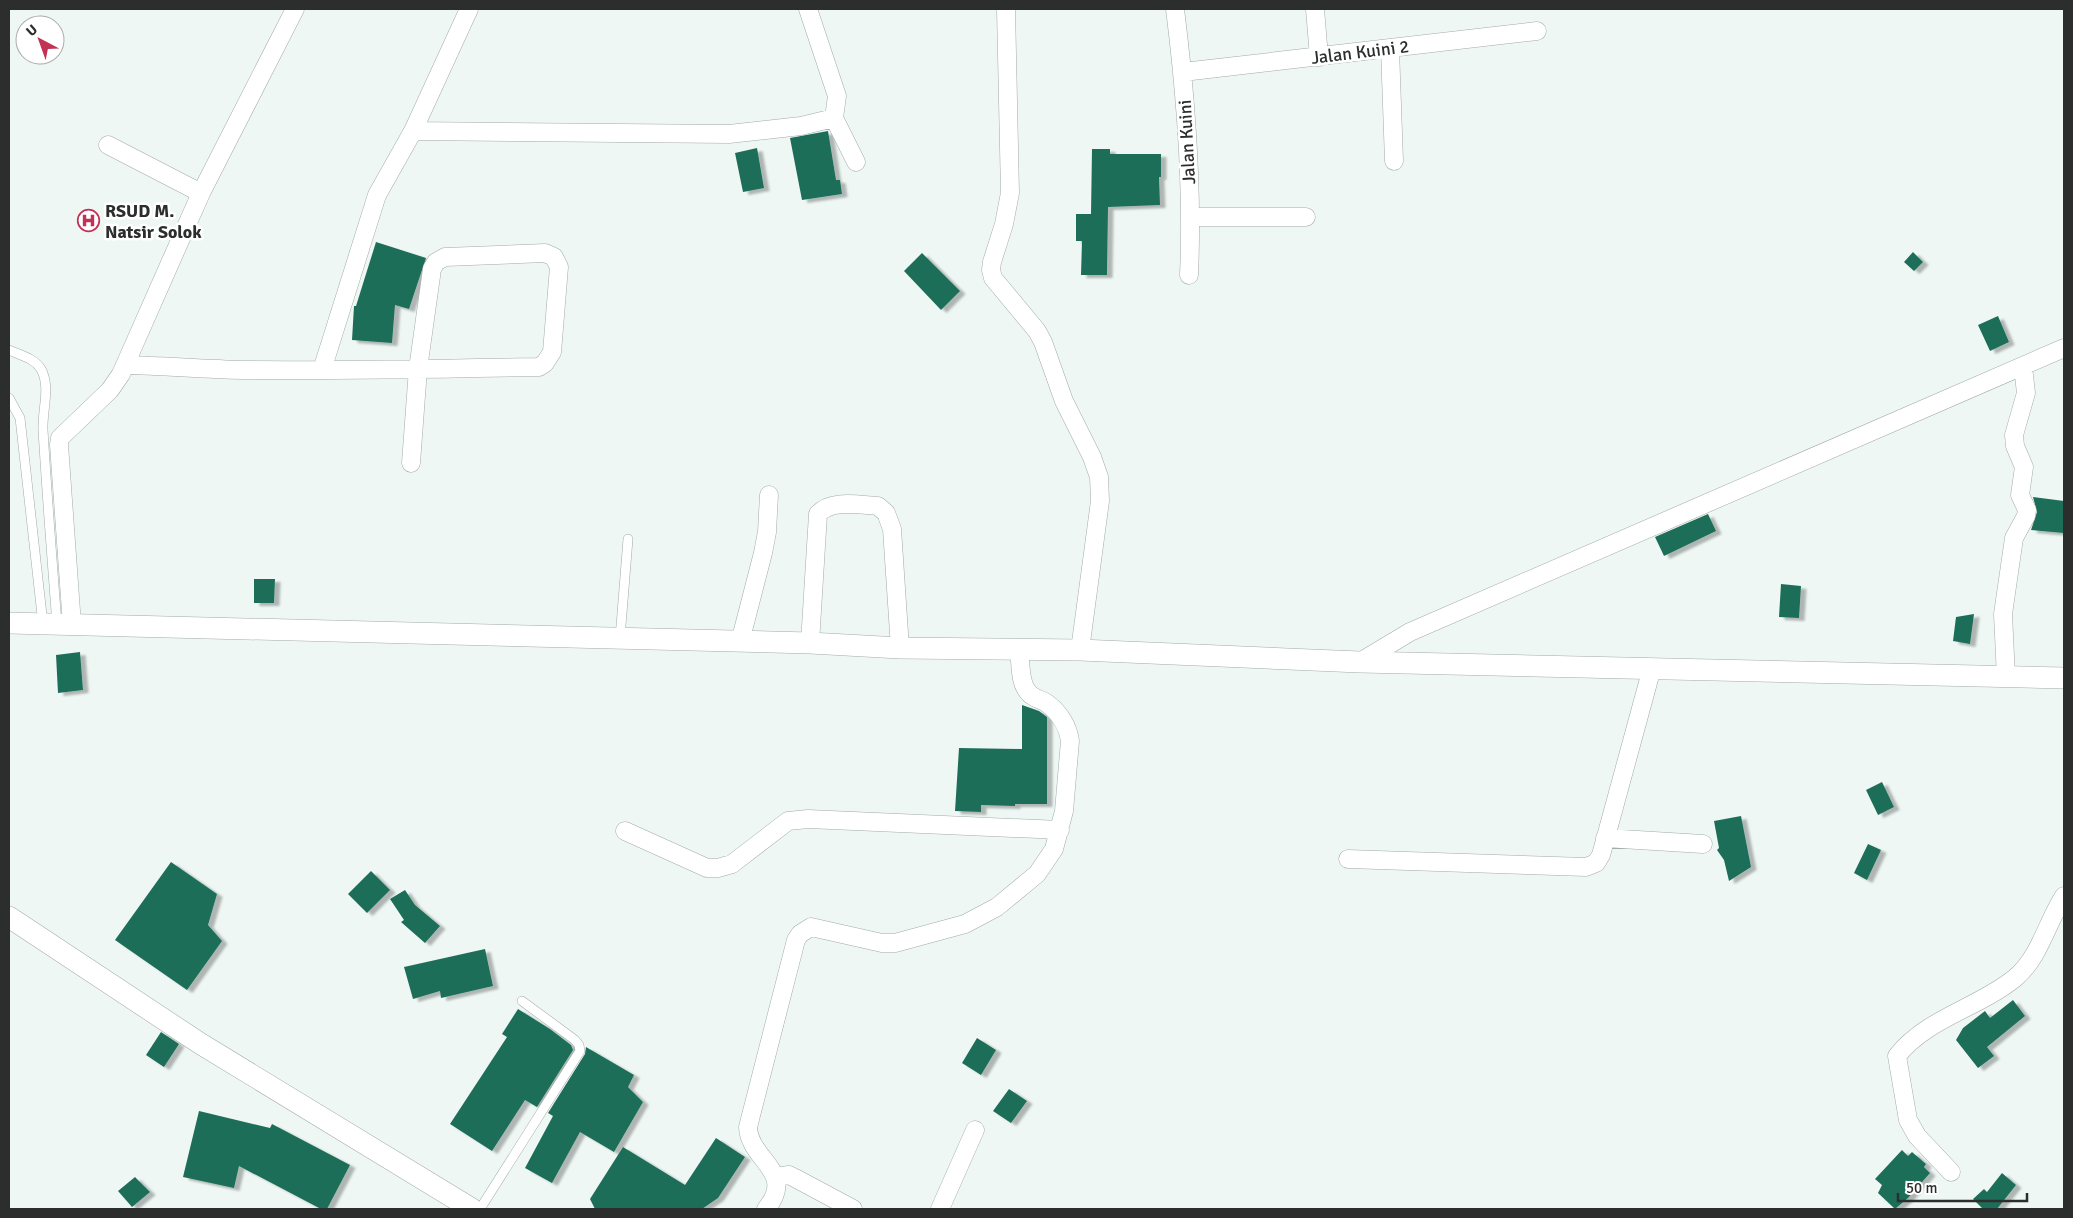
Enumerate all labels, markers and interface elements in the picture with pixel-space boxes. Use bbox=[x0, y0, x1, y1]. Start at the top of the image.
north arrow bbox=[15, 15, 65, 65]
text: U bbox=[23, 21, 41, 40]
street label: Jalan Kuini 2 bbox=[1310, 35, 1410, 69]
street label: Jalan Kuini bbox=[1174, 99, 1200, 185]
place label: RSUD M. Natsir Solok bbox=[105, 200, 202, 243]
hospital icon: RSUD M. Natsir Solok bbox=[77, 209, 101, 233]
scale bar bbox=[1898, 1170, 2027, 1202]
text: 50 m bbox=[1906, 1179, 1937, 1197]

